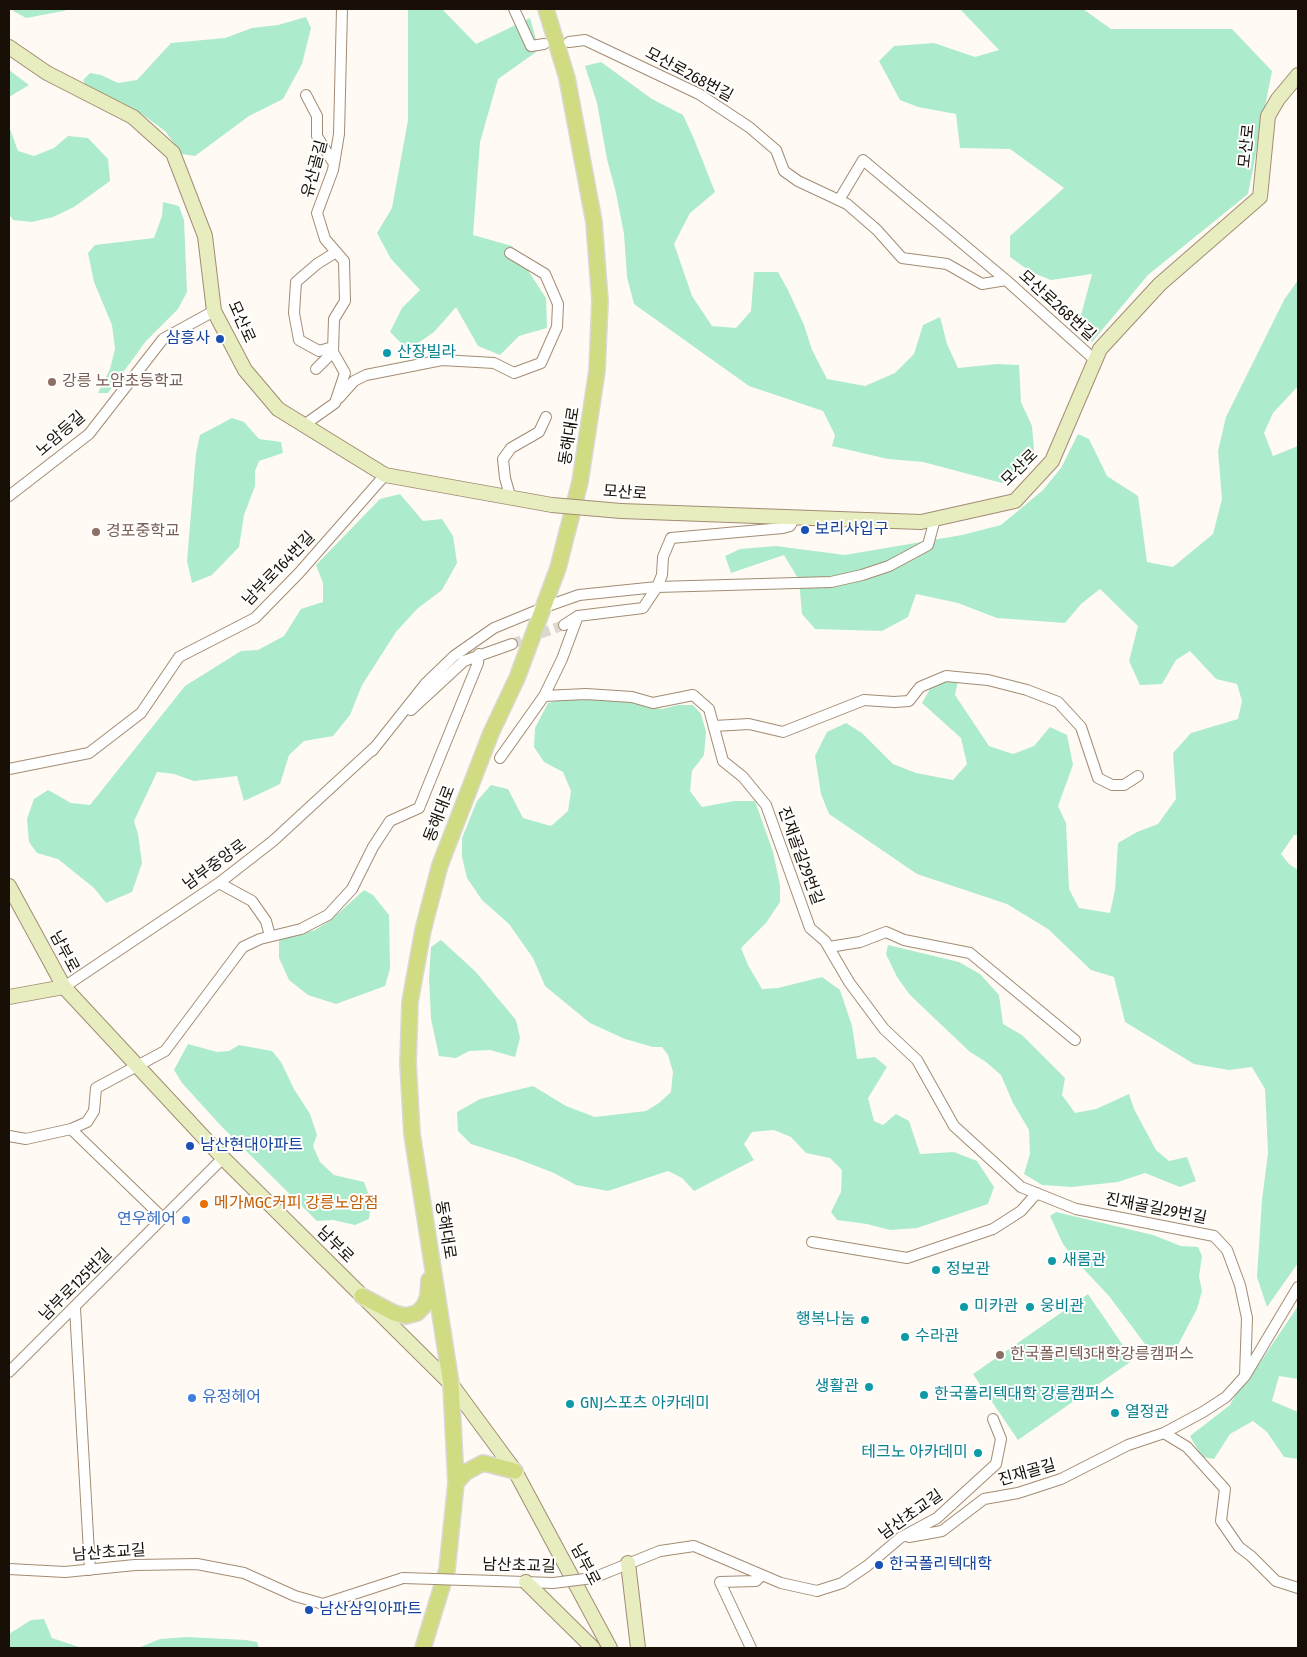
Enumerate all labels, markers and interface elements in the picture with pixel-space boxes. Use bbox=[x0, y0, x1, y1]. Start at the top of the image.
street label: 모산로268번길 bbox=[642, 44, 736, 106]
street label: 모산로 bbox=[1235, 123, 1259, 169]
street label: 유산골길 bbox=[298, 138, 332, 200]
street label: 모산로268번길 bbox=[1015, 267, 1099, 345]
street label: 모산로 bbox=[223, 298, 259, 346]
place label: 삼흥사 bbox=[166, 329, 210, 349]
marker: 삼흥사 bbox=[214, 333, 226, 345]
place label: 산장빌라 bbox=[397, 343, 456, 363]
marker: 산장빌라 bbox=[381, 347, 393, 359]
place label: 강릉 노암초등학교 bbox=[62, 372, 184, 392]
marker: 강릉 노암초등학교 bbox=[46, 376, 58, 388]
street label: 동해대로 bbox=[556, 405, 584, 467]
street label: 노암등길 bbox=[32, 407, 90, 461]
street label: 모산로 bbox=[998, 446, 1042, 490]
street label: 모산로 bbox=[602, 482, 648, 504]
place label: 보리사입구 bbox=[815, 520, 889, 540]
place label: 경포중학교 bbox=[106, 522, 180, 542]
marker: 보리사입구 bbox=[799, 524, 811, 536]
marker: 경포중학교 bbox=[90, 526, 102, 538]
street label: 남부로164번길 bbox=[239, 528, 319, 610]
street label: 동해대로 bbox=[420, 783, 460, 845]
street label: 진재골길29번길 bbox=[773, 804, 827, 908]
street label: 남부중앙로 bbox=[180, 836, 250, 894]
street label: 남부로 bbox=[45, 928, 83, 976]
place label: 남산현대아파트 bbox=[200, 1136, 303, 1156]
marker: 남산현대아파트 bbox=[184, 1140, 196, 1152]
street label: 진재골길29번길 bbox=[1104, 1190, 1208, 1228]
place label: 메가MGC커피 강릉노암점 bbox=[214, 1194, 379, 1214]
marker: 메가MGC커피 강릉노암점 bbox=[198, 1198, 210, 1210]
street label: 동해대로 bbox=[431, 1199, 459, 1261]
place label: 연우헤어 bbox=[117, 1210, 176, 1230]
marker: 연우헤어 bbox=[180, 1214, 192, 1226]
street label: 남부로 bbox=[313, 1223, 357, 1267]
street label: 남부로125번길 bbox=[36, 1245, 116, 1325]
place label: 새롬관 bbox=[1062, 1251, 1106, 1271]
marker: 새롬관 bbox=[1046, 1255, 1058, 1267]
place label: 정보관 bbox=[946, 1260, 990, 1280]
marker: 정보관 bbox=[930, 1264, 942, 1276]
place label: 미카관 bbox=[974, 1297, 1018, 1317]
place label: 웅비관 bbox=[1040, 1297, 1084, 1317]
marker: 미카관 bbox=[958, 1301, 970, 1313]
marker: 웅비관 bbox=[1024, 1301, 1036, 1313]
place label: 행복나눔 bbox=[796, 1310, 855, 1330]
marker: 행복나눔 bbox=[859, 1314, 871, 1326]
place label: 수라관 bbox=[915, 1327, 959, 1347]
marker: 수라관 bbox=[899, 1331, 911, 1343]
place label: 한국폴리텍3대학강릉캠퍼스 bbox=[1010, 1345, 1194, 1365]
marker: 한국폴리텍3대학강릉캠퍼스 bbox=[994, 1349, 1006, 1361]
place label: 생활관 bbox=[815, 1377, 859, 1397]
marker: 생활관 bbox=[863, 1381, 875, 1393]
place label: 한국폴리텍대학 강릉캠퍼스 bbox=[934, 1385, 1114, 1405]
place label: 유정헤어 bbox=[202, 1388, 261, 1408]
marker: 한국폴리텍대학 강릉캠퍼스 bbox=[918, 1389, 930, 1401]
marker: 유정헤어 bbox=[186, 1392, 198, 1404]
place label: GNJ스포츠 아카데미 bbox=[580, 1394, 710, 1414]
marker: GNJ스포츠 아카데미 bbox=[564, 1398, 576, 1410]
place label: 열정관 bbox=[1125, 1403, 1169, 1423]
marker: 열정관 bbox=[1109, 1407, 1121, 1419]
place label: 테크노 아카데미 bbox=[861, 1443, 968, 1463]
marker: 테크노 아카데미 bbox=[972, 1447, 984, 1459]
street label: 진재골길 bbox=[996, 1456, 1058, 1490]
street label: 남산초교길 bbox=[875, 1486, 947, 1544]
street label: 남산초교길 bbox=[72, 1541, 146, 1565]
street label: 남부로 bbox=[566, 1541, 604, 1589]
street label: 남산초교길 bbox=[482, 1555, 556, 1577]
place label: 한국폴리텍대학 bbox=[889, 1555, 992, 1575]
marker: 한국폴리텍대학 bbox=[873, 1559, 885, 1571]
place label: 남산삼익아파트 bbox=[319, 1600, 422, 1620]
marker: 남산삼익아파트 bbox=[303, 1604, 315, 1616]

